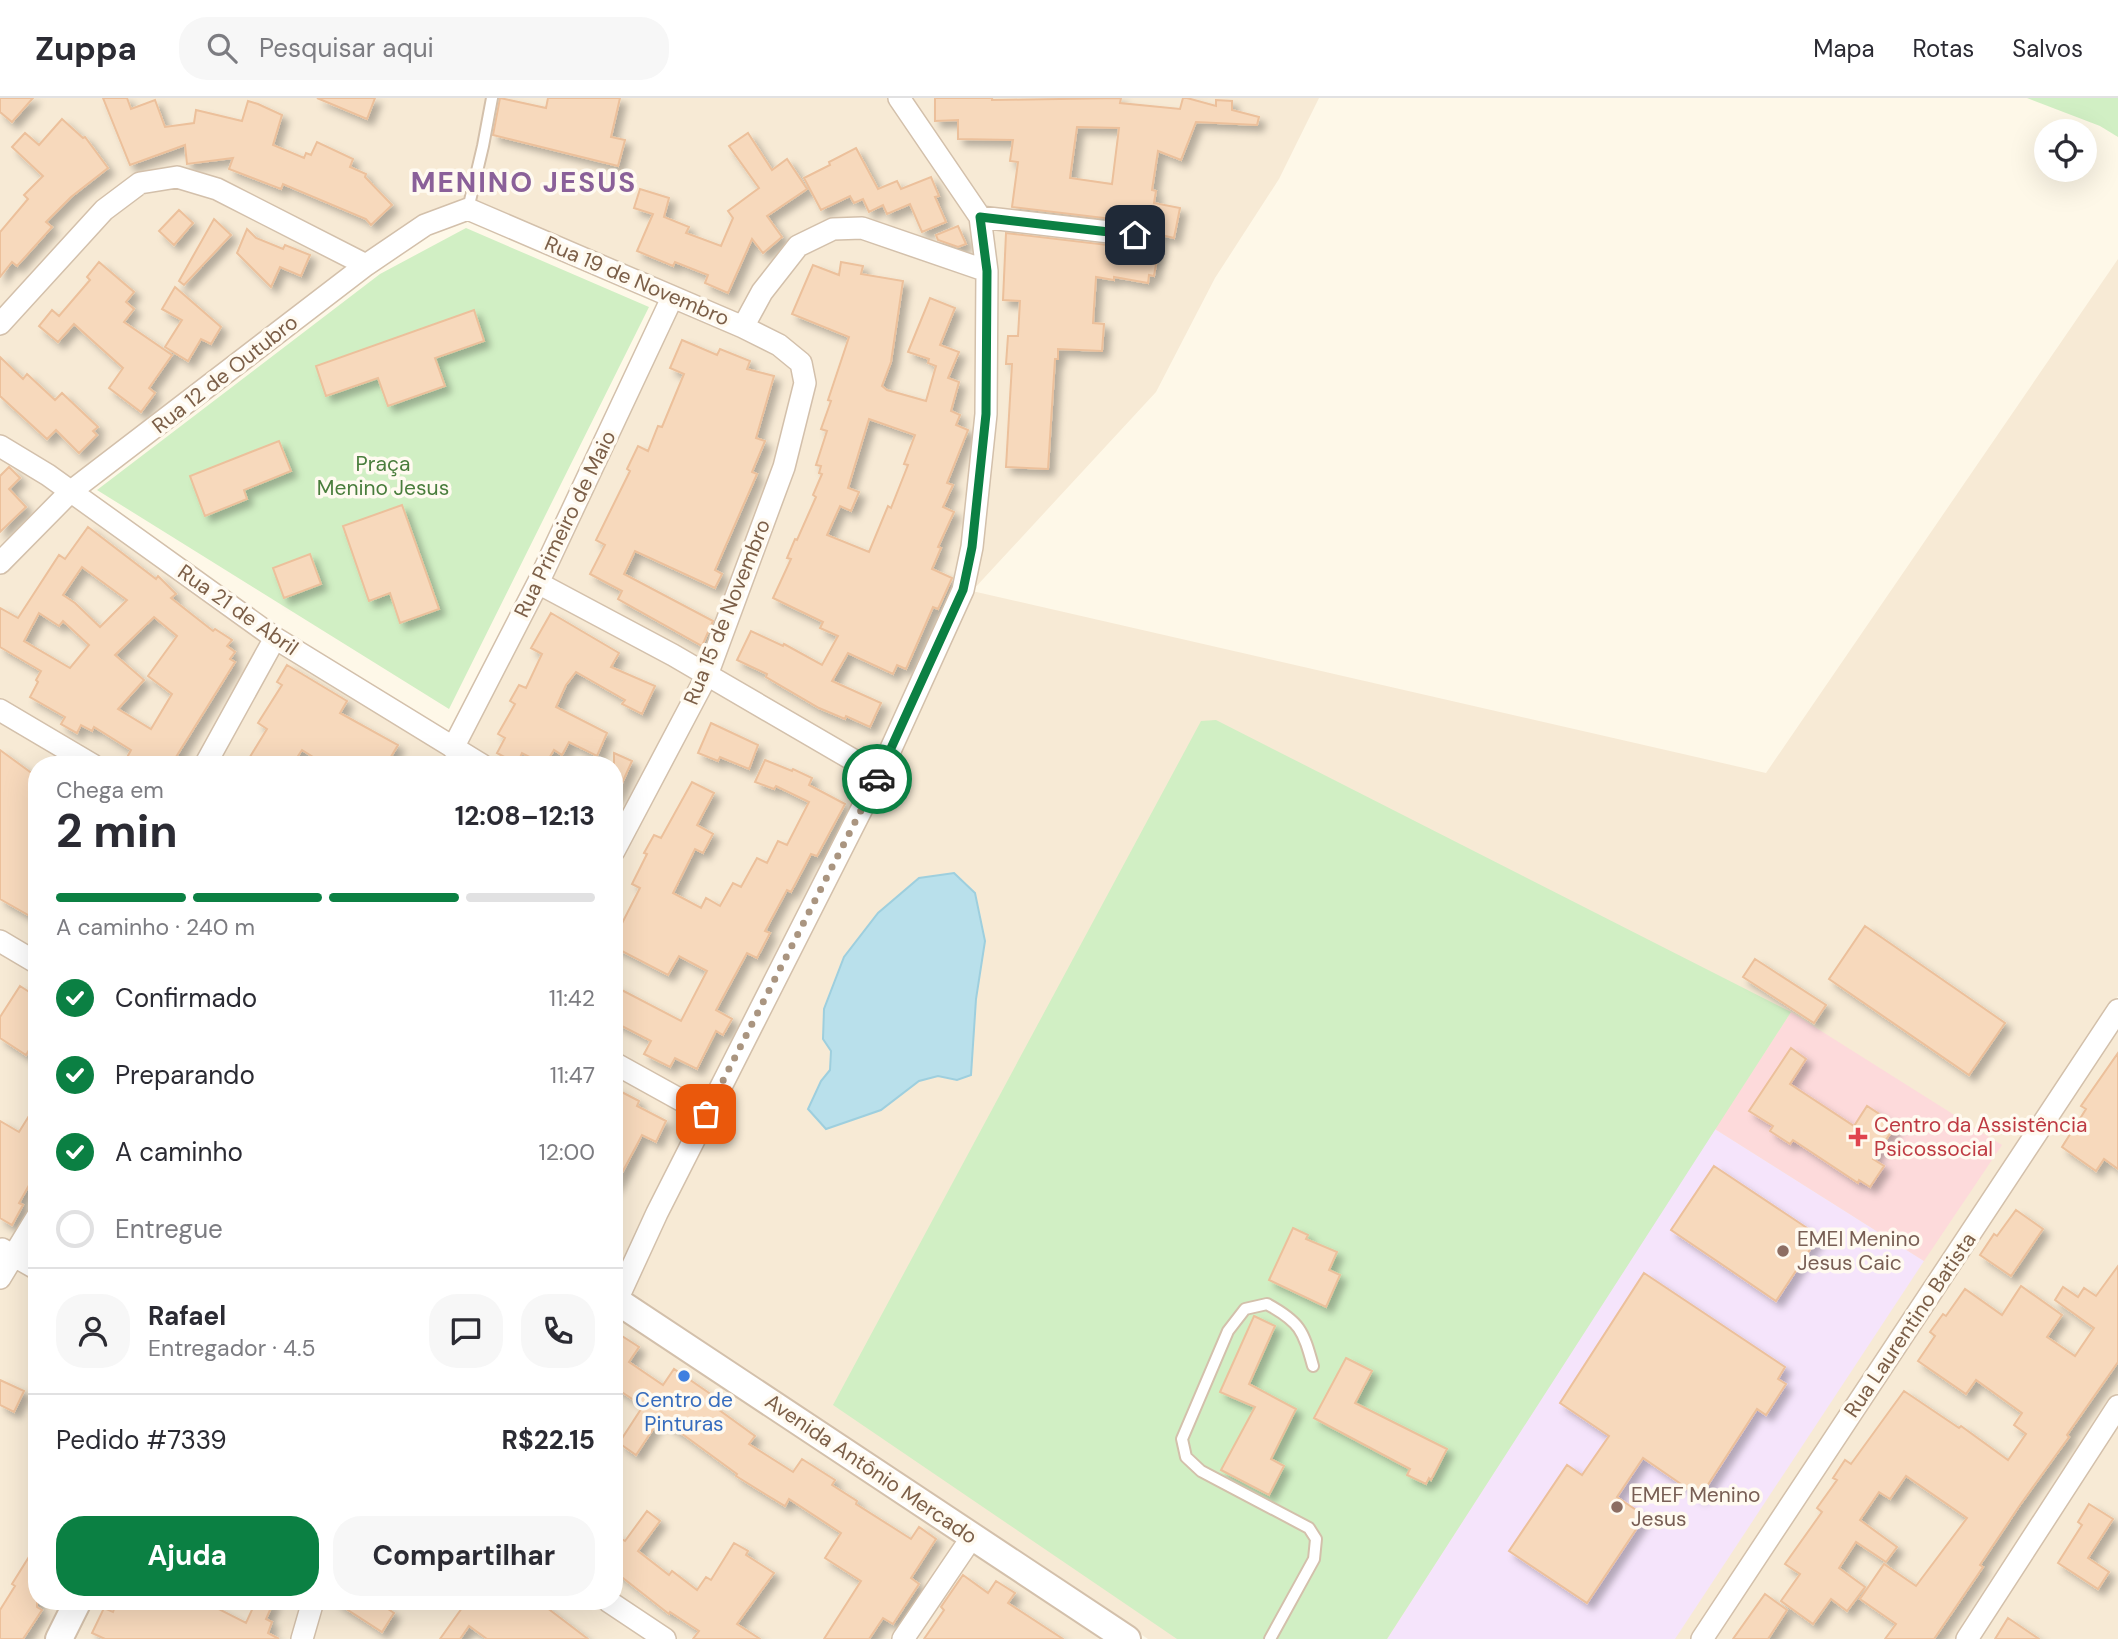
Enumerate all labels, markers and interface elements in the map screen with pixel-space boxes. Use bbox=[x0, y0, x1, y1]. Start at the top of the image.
search box bbox=[179, 17, 669, 80]
text: Zuppa bbox=[35, 27, 137, 70]
icon: search bbox=[203, 29, 241, 67]
text: Pesquisar aqui bbox=[259, 31, 434, 65]
text: Mapa bbox=[1813, 33, 1875, 64]
text: Rotas bbox=[1913, 33, 1974, 64]
text: Salvos bbox=[2012, 33, 2083, 64]
map controls bbox=[2034, 119, 2097, 182]
button: locate bbox=[2034, 119, 2097, 182]
district label: MENINO JESUS bbox=[411, 164, 637, 201]
pin bbox=[1105, 205, 1165, 265]
icon: home bbox=[1116, 216, 1154, 254]
street label: Rua 19 de Novembro bbox=[540, 229, 734, 333]
street label: Rua 12 de Outubro bbox=[146, 308, 304, 440]
street label: Rua Primeiro de Maio bbox=[508, 426, 622, 622]
park label: Praça Menino Jesus bbox=[317, 450, 449, 502]
street label: Rua 15 de Novembro bbox=[677, 515, 777, 709]
street label: Rua 21 de Abril bbox=[172, 558, 304, 662]
courier bbox=[842, 744, 912, 814]
icon: car bbox=[858, 760, 896, 798]
text: Chega em bbox=[56, 775, 164, 805]
text: 12:08–12:13 bbox=[455, 799, 595, 833]
text: 2 min bbox=[56, 801, 178, 861]
text: A caminho · 240 m bbox=[56, 912, 255, 942]
icon: check bbox=[56, 979, 94, 1017]
text: Confirmado bbox=[115, 981, 257, 1015]
text: 11:42 bbox=[549, 983, 595, 1013]
icon: check bbox=[56, 1056, 94, 1094]
text: Preparando bbox=[115, 1058, 255, 1092]
text: 11:47 bbox=[550, 1060, 595, 1090]
pin bbox=[676, 1084, 736, 1144]
icon: bag bbox=[687, 1095, 725, 1133]
place label: Centro da Assistência Psicossocial bbox=[1874, 1111, 2087, 1163]
marker: Centro da Assistência Psicossocial bbox=[1848, 1127, 1868, 1147]
icon: check bbox=[56, 1133, 94, 1171]
text: A caminho bbox=[115, 1135, 243, 1169]
text: 12:00 bbox=[538, 1137, 595, 1167]
text: Entregue bbox=[115, 1212, 223, 1246]
place label: EMEI Menino Jesus Caic bbox=[1797, 1225, 1920, 1277]
street label: Rua Laurentino Batista bbox=[1838, 1227, 1982, 1423]
marker: EMEI Menino Jesus Caic bbox=[1775, 1243, 1791, 1259]
button: person bbox=[56, 1294, 130, 1368]
button: chat bbox=[429, 1294, 503, 1368]
button: phone bbox=[521, 1294, 595, 1368]
text: Rafael bbox=[148, 1299, 226, 1333]
text: Entregador · 4.5 bbox=[148, 1333, 316, 1363]
marker: Centro de Pinturas bbox=[676, 1368, 692, 1384]
place label: Centro de Pinturas bbox=[635, 1386, 733, 1438]
street label: Avenida Antônio Mercado bbox=[759, 1387, 983, 1551]
text: Pedido #7339 bbox=[56, 1423, 227, 1457]
text: R$22.15 bbox=[502, 1423, 595, 1457]
place label: EMEF Menino Jesus bbox=[1631, 1481, 1760, 1533]
marker: EMEF Menino Jesus bbox=[1609, 1499, 1625, 1515]
button: Ajuda bbox=[56, 1516, 319, 1596]
button: Compartilhar bbox=[333, 1516, 595, 1596]

